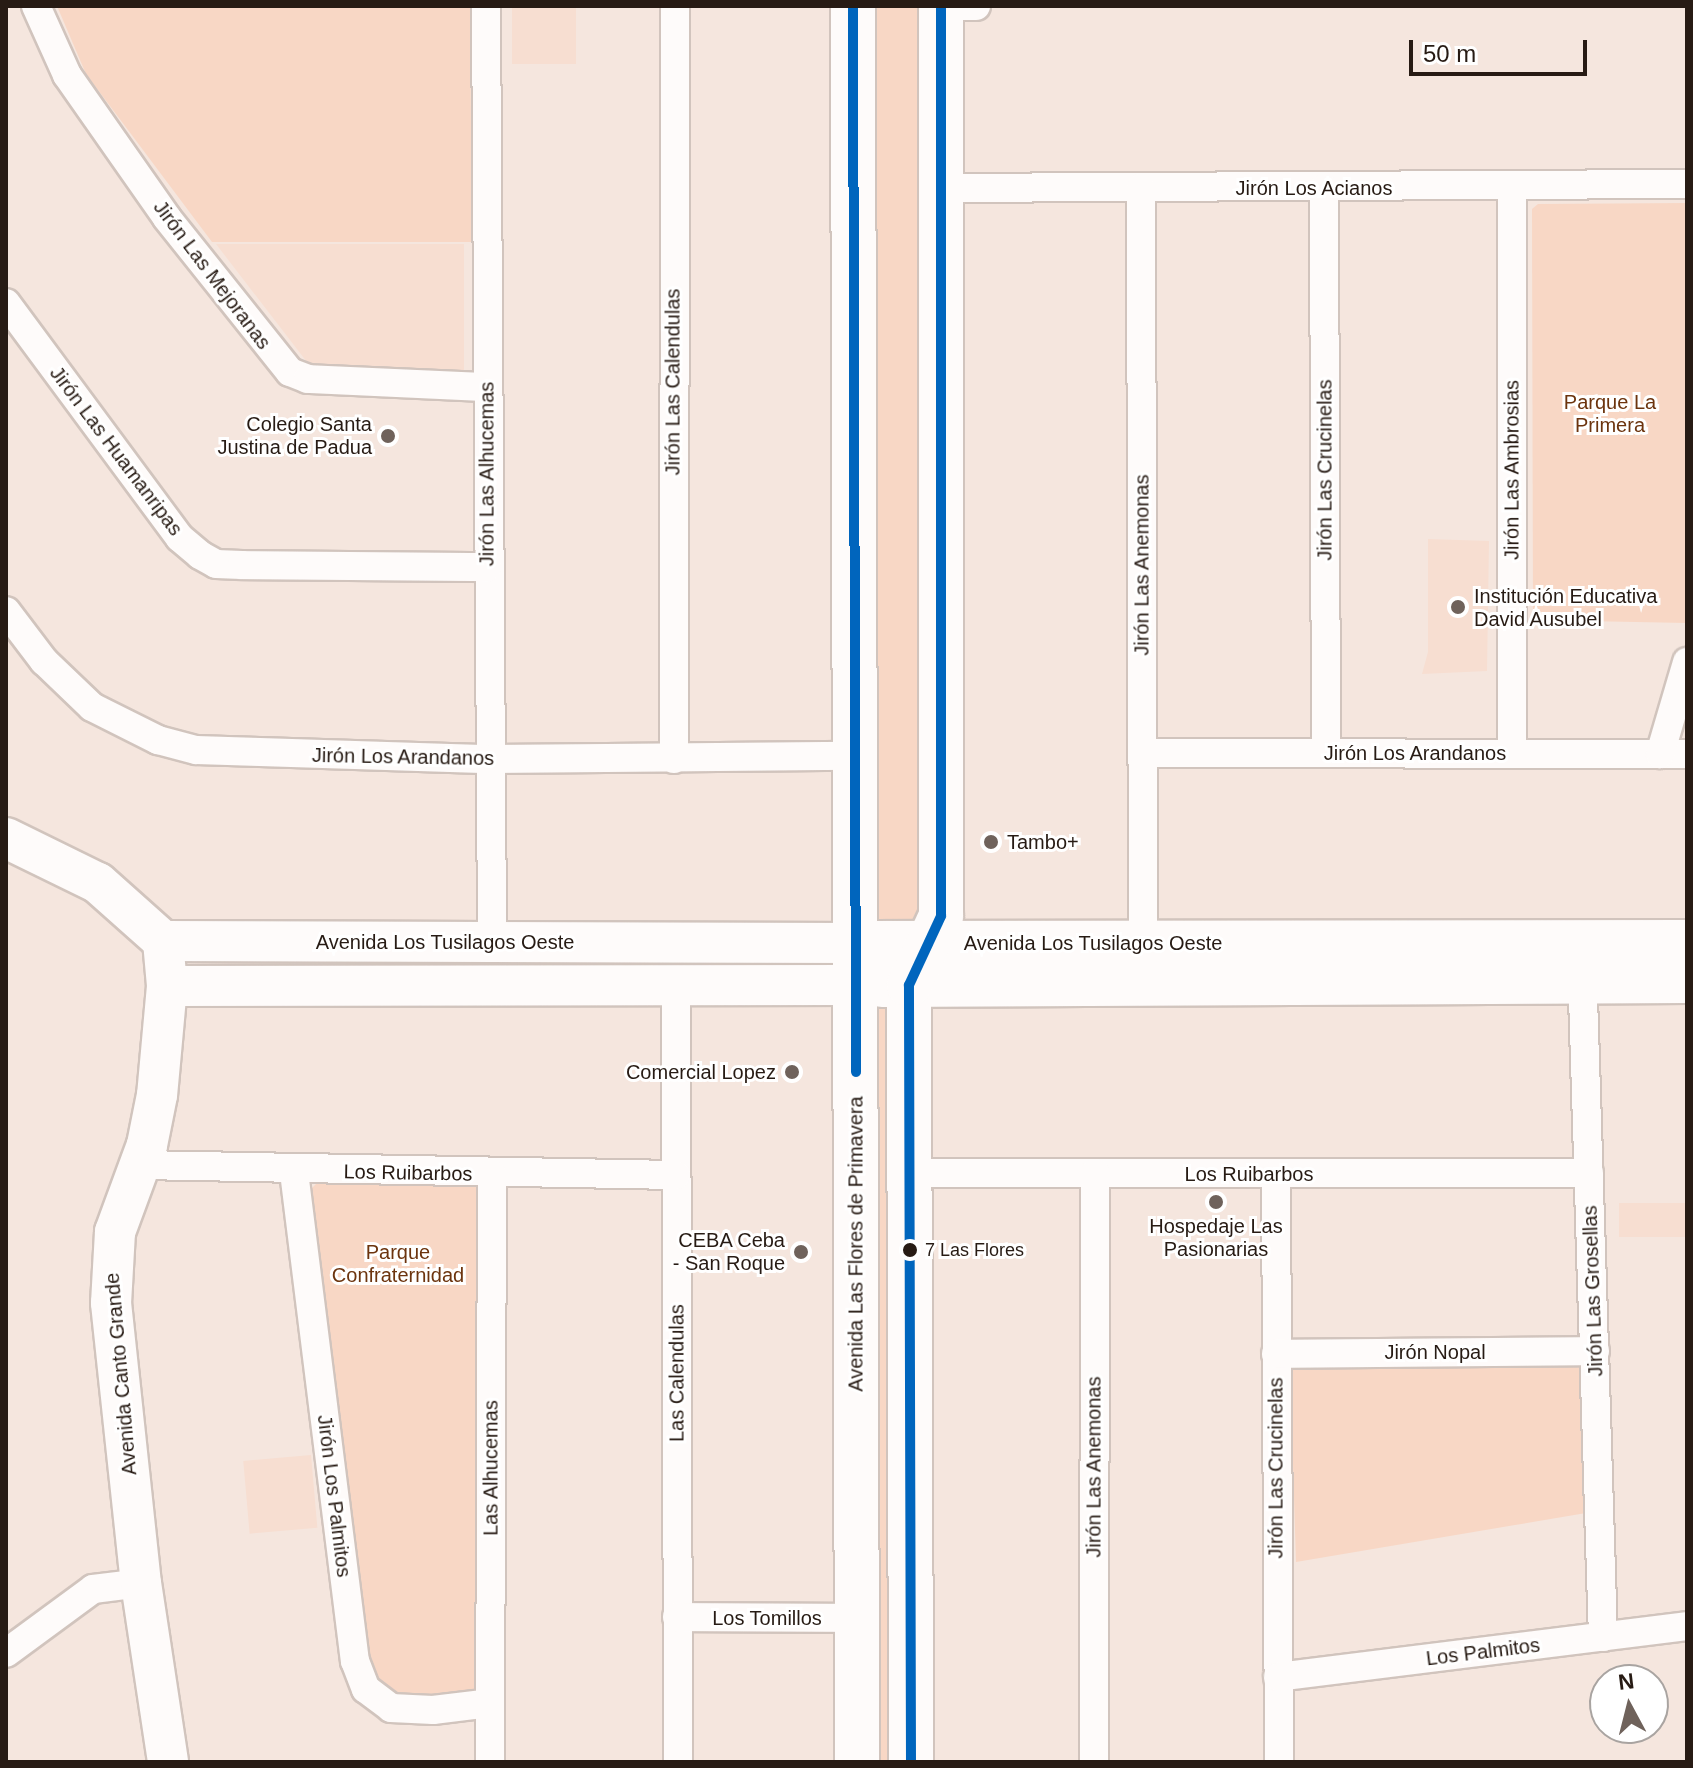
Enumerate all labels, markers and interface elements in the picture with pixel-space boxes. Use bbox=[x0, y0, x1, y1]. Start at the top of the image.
scale bar bbox=[1413, 24, 1591, 74]
text: 50 m bbox=[1423, 40, 1476, 67]
street label: Jirón Los Acianos bbox=[1235, 176, 1393, 200]
street label: Jirón Las Mejoranas bbox=[148, 196, 276, 354]
street label: Jirón Las Calendulas bbox=[661, 289, 685, 475]
street label: Jirón Las Huamanripas bbox=[45, 362, 187, 540]
street label: Jirón Las Crucinelas bbox=[1313, 379, 1337, 561]
street label: Jirón Las Ambrosias bbox=[1500, 379, 1524, 561]
street label: Jirón Las Alhucemas bbox=[475, 381, 499, 567]
park label: Parque La Primera bbox=[1564, 391, 1656, 438]
place label: Colegio Santa Justina de Padua bbox=[217, 412, 372, 459]
marker: Colegio Santa Justina de Padua bbox=[379, 427, 397, 445]
street label: Jirón Las Anemonas bbox=[1130, 474, 1154, 656]
place label: Institución Educativa David Ausubel bbox=[1474, 584, 1657, 631]
marker: Institución Educativa David Ausubel bbox=[1449, 598, 1467, 616]
street label: Jirón Los Arandanos bbox=[1323, 741, 1507, 765]
street label: Jirón Los Arandanos bbox=[311, 743, 495, 771]
place label: Tambo+ bbox=[1007, 830, 1079, 854]
marker: Tambo+ bbox=[982, 833, 1000, 851]
street label: Avenida Los Tusilagos Oeste bbox=[315, 930, 575, 954]
street label: Avenida Los Tusilagos Oeste bbox=[963, 931, 1223, 955]
place label: Comercial Lopez bbox=[626, 1060, 776, 1084]
marker: Comercial Lopez bbox=[783, 1063, 801, 1081]
street label: Avenida Las Flores de Primavera bbox=[844, 1096, 868, 1392]
street label: Los Ruibarbos bbox=[343, 1160, 473, 1186]
street label: Los Ruibarbos bbox=[1185, 1162, 1313, 1186]
marker: Hospedaje Las Pasionarias bbox=[1207, 1193, 1225, 1211]
street label: Jirón Las Grosellas bbox=[1578, 1205, 1608, 1377]
place label: Hospedaje Las Pasionarias bbox=[1149, 1214, 1283, 1261]
place label: CEBA Ceba - San Roque bbox=[673, 1228, 785, 1275]
place label: 7 Las Flores bbox=[925, 1239, 1024, 1261]
park label: Parque Confraternidad bbox=[332, 1240, 464, 1287]
marker: 7 Las Flores bbox=[902, 1242, 918, 1258]
marker: CEBA Ceba - San Roque bbox=[792, 1243, 810, 1261]
street label: Avenida Canto Grande bbox=[100, 1272, 142, 1476]
street label: Las Calendulas bbox=[665, 1304, 689, 1442]
street label: Jirón Nopal bbox=[1384, 1340, 1486, 1364]
street label: Jirón Las Anemonas bbox=[1082, 1376, 1106, 1558]
street label: Jirón Las Crucinelas bbox=[1264, 1377, 1288, 1559]
street label: Las Alhucemas bbox=[479, 1400, 503, 1536]
street label: Jirón Los Palmitos bbox=[312, 1413, 356, 1579]
street label: Los Tomillos bbox=[712, 1606, 822, 1630]
street label: Los Palmitos bbox=[1425, 1633, 1541, 1671]
north arrow bbox=[1589, 1664, 1669, 1744]
text: N bbox=[1617, 1668, 1636, 1695]

